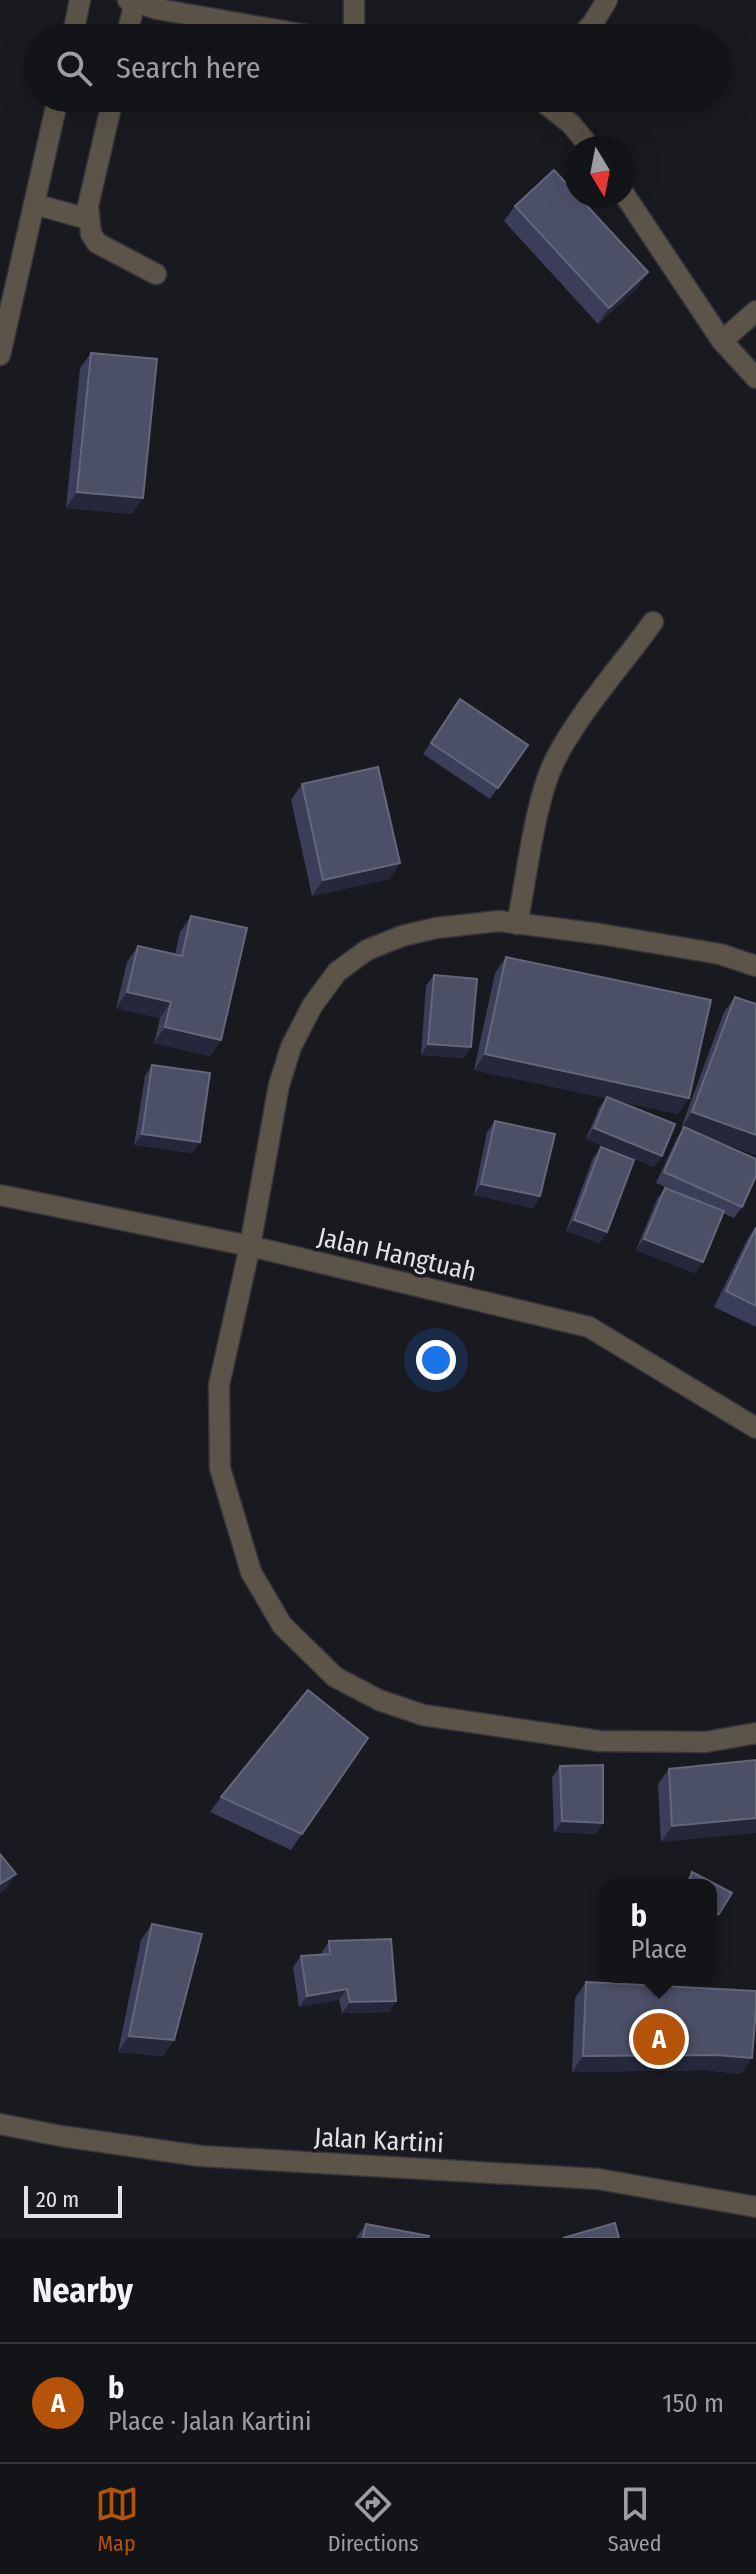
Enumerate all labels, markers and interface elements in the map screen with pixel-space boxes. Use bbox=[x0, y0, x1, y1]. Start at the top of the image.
search box bbox=[24, 24, 732, 112]
icon: search bbox=[52, 46, 96, 90]
text: Search here bbox=[116, 50, 261, 86]
north arrow bbox=[564, 136, 636, 208]
street label: Jalan Hangtuah bbox=[315, 1221, 479, 1288]
your location bbox=[416, 1340, 456, 1380]
popup bbox=[601, 1879, 717, 1983]
text: b bbox=[631, 1898, 647, 1934]
text: Place bbox=[631, 1934, 687, 1965]
pin: A bbox=[633, 2009, 685, 2069]
street label: Jalan Kartini bbox=[313, 2122, 444, 2159]
scale bar bbox=[24, 2182, 122, 2218]
text: 20 m bbox=[36, 2186, 79, 2213]
text: Nearby bbox=[32, 2270, 133, 2311]
text: b bbox=[108, 2370, 124, 2406]
text: A bbox=[51, 2388, 65, 2419]
text: 150 m bbox=[662, 2388, 724, 2419]
text: Place · Jalan Kartini bbox=[108, 2406, 312, 2437]
tab: Map bbox=[95, 2482, 139, 2557]
tab: Directions bbox=[328, 2482, 419, 2557]
tab: Saved bbox=[608, 2482, 661, 2557]

